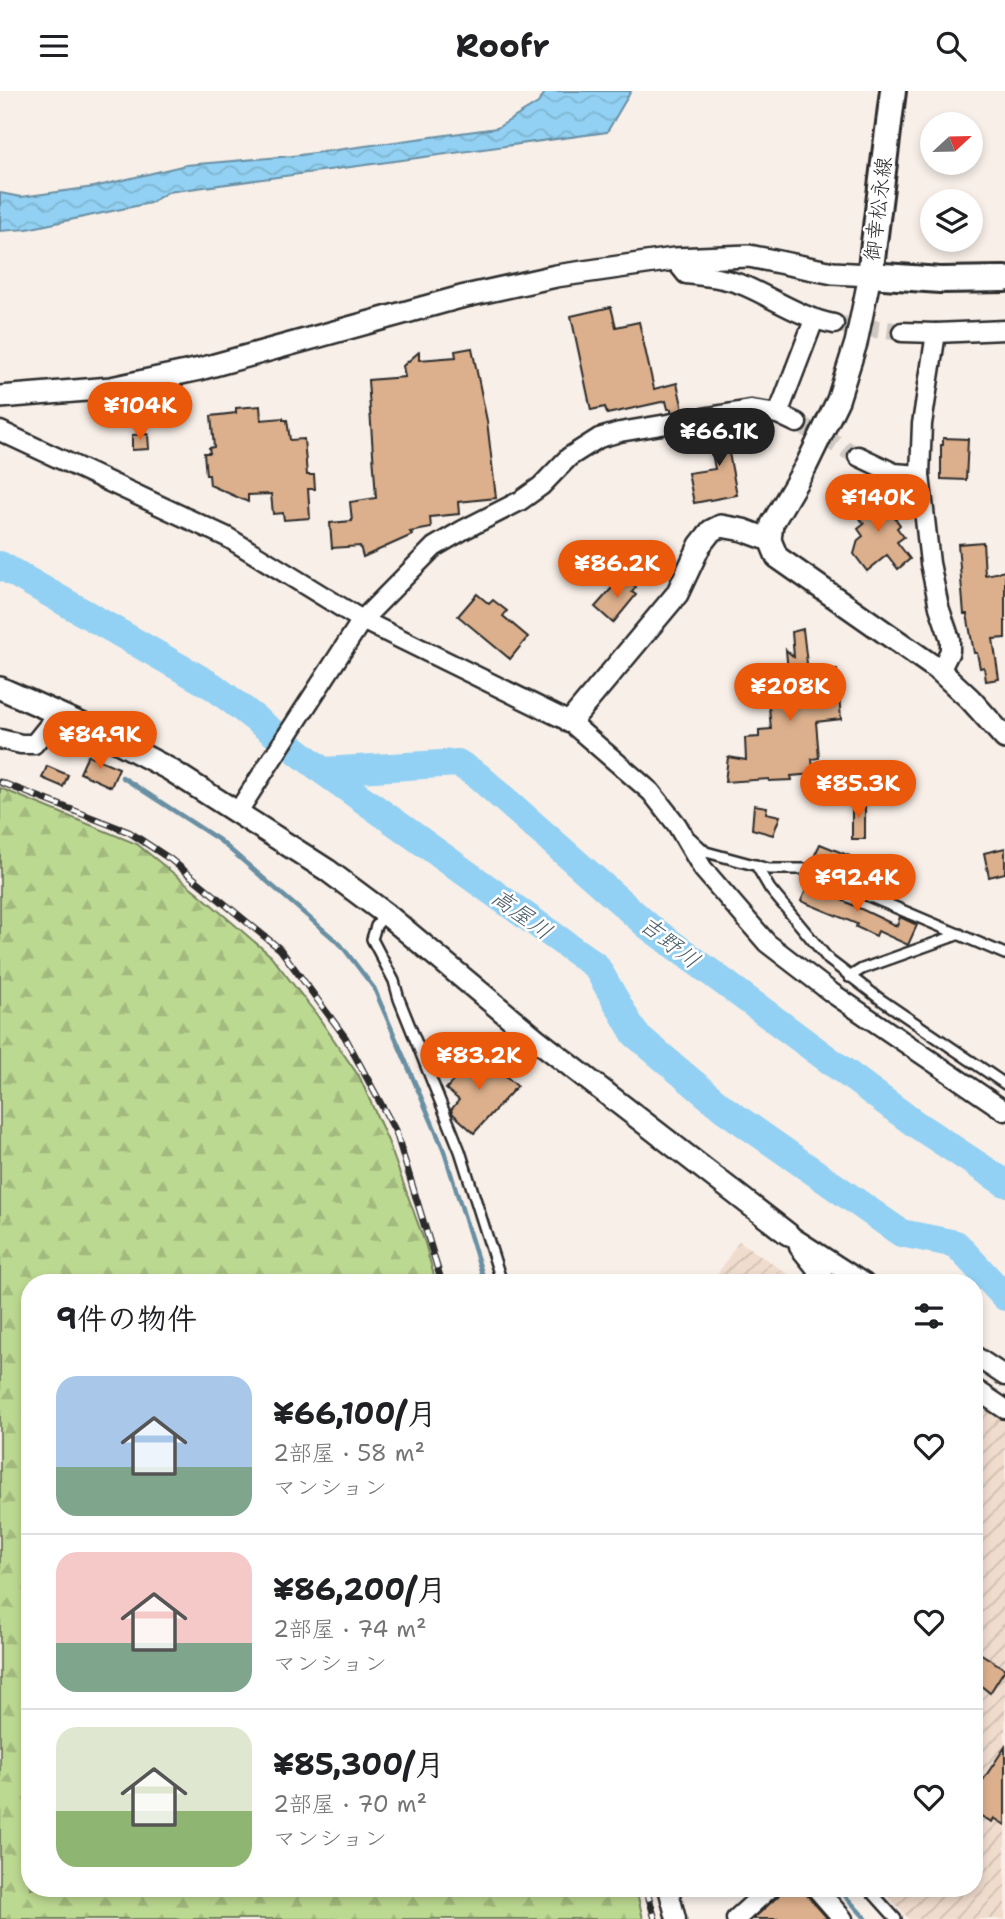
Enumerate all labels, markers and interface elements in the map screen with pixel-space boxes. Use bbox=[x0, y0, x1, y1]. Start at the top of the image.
text: Roofr bbox=[455, 24, 550, 67]
icon: menu bbox=[35, 27, 73, 65]
icon: search bbox=[932, 27, 970, 65]
north arrow bbox=[920, 112, 984, 175]
map controls bbox=[920, 112, 983, 252]
street label: 御幸松永線 bbox=[858, 155, 898, 263]
button: layers bbox=[920, 189, 983, 252]
pin: ¥104K bbox=[91, 383, 189, 442]
text: ¥104K bbox=[103, 390, 177, 420]
pin: ¥66.1K bbox=[662, 409, 776, 468]
text: ¥66.1K bbox=[680, 416, 758, 446]
pin: ¥140K bbox=[829, 475, 927, 534]
text: ¥140K bbox=[841, 482, 915, 512]
pin: ¥86.2K bbox=[560, 540, 674, 600]
text: ¥86.2K bbox=[574, 548, 660, 578]
pin: ¥208K bbox=[741, 663, 839, 723]
text: ¥208K bbox=[750, 671, 830, 701]
pin: ¥84.9K bbox=[43, 711, 157, 771]
text: ¥84.9K bbox=[59, 719, 141, 749]
pin: ¥85.3K bbox=[801, 761, 915, 820]
text: ¥85.3K bbox=[816, 768, 900, 798]
pin: ¥92.4K bbox=[800, 855, 914, 914]
text: ¥92.4K bbox=[815, 862, 899, 892]
water label: 高屋川 bbox=[485, 882, 559, 946]
water label: 吉野川 bbox=[634, 909, 706, 975]
pin: ¥83.2K bbox=[422, 1033, 536, 1092]
text: ¥83.2K bbox=[436, 1040, 522, 1070]
icon: filters bbox=[910, 1297, 948, 1335]
text: 9件の物件 bbox=[56, 1298, 197, 1339]
text: ¥66,100/月 bbox=[273, 1393, 437, 1434]
icon: home bbox=[112, 1404, 196, 1488]
icon: heart bbox=[910, 1427, 948, 1465]
text: 2部屋 · 58 m² bbox=[273, 1438, 425, 1468]
text: マンション bbox=[273, 1472, 387, 1502]
text: ¥86,200/月 bbox=[273, 1569, 447, 1610]
icon: home bbox=[112, 1580, 196, 1664]
icon: heart bbox=[910, 1603, 948, 1641]
text: 2部屋 · 74 m² bbox=[273, 1614, 427, 1644]
text: マンション bbox=[273, 1648, 387, 1678]
text: ¥85,300/月 bbox=[273, 1744, 444, 1785]
icon: home bbox=[112, 1755, 196, 1839]
icon: heart bbox=[910, 1778, 948, 1816]
text: 2部屋 · 70 m² bbox=[273, 1789, 427, 1819]
text: マンション bbox=[273, 1823, 387, 1853]

